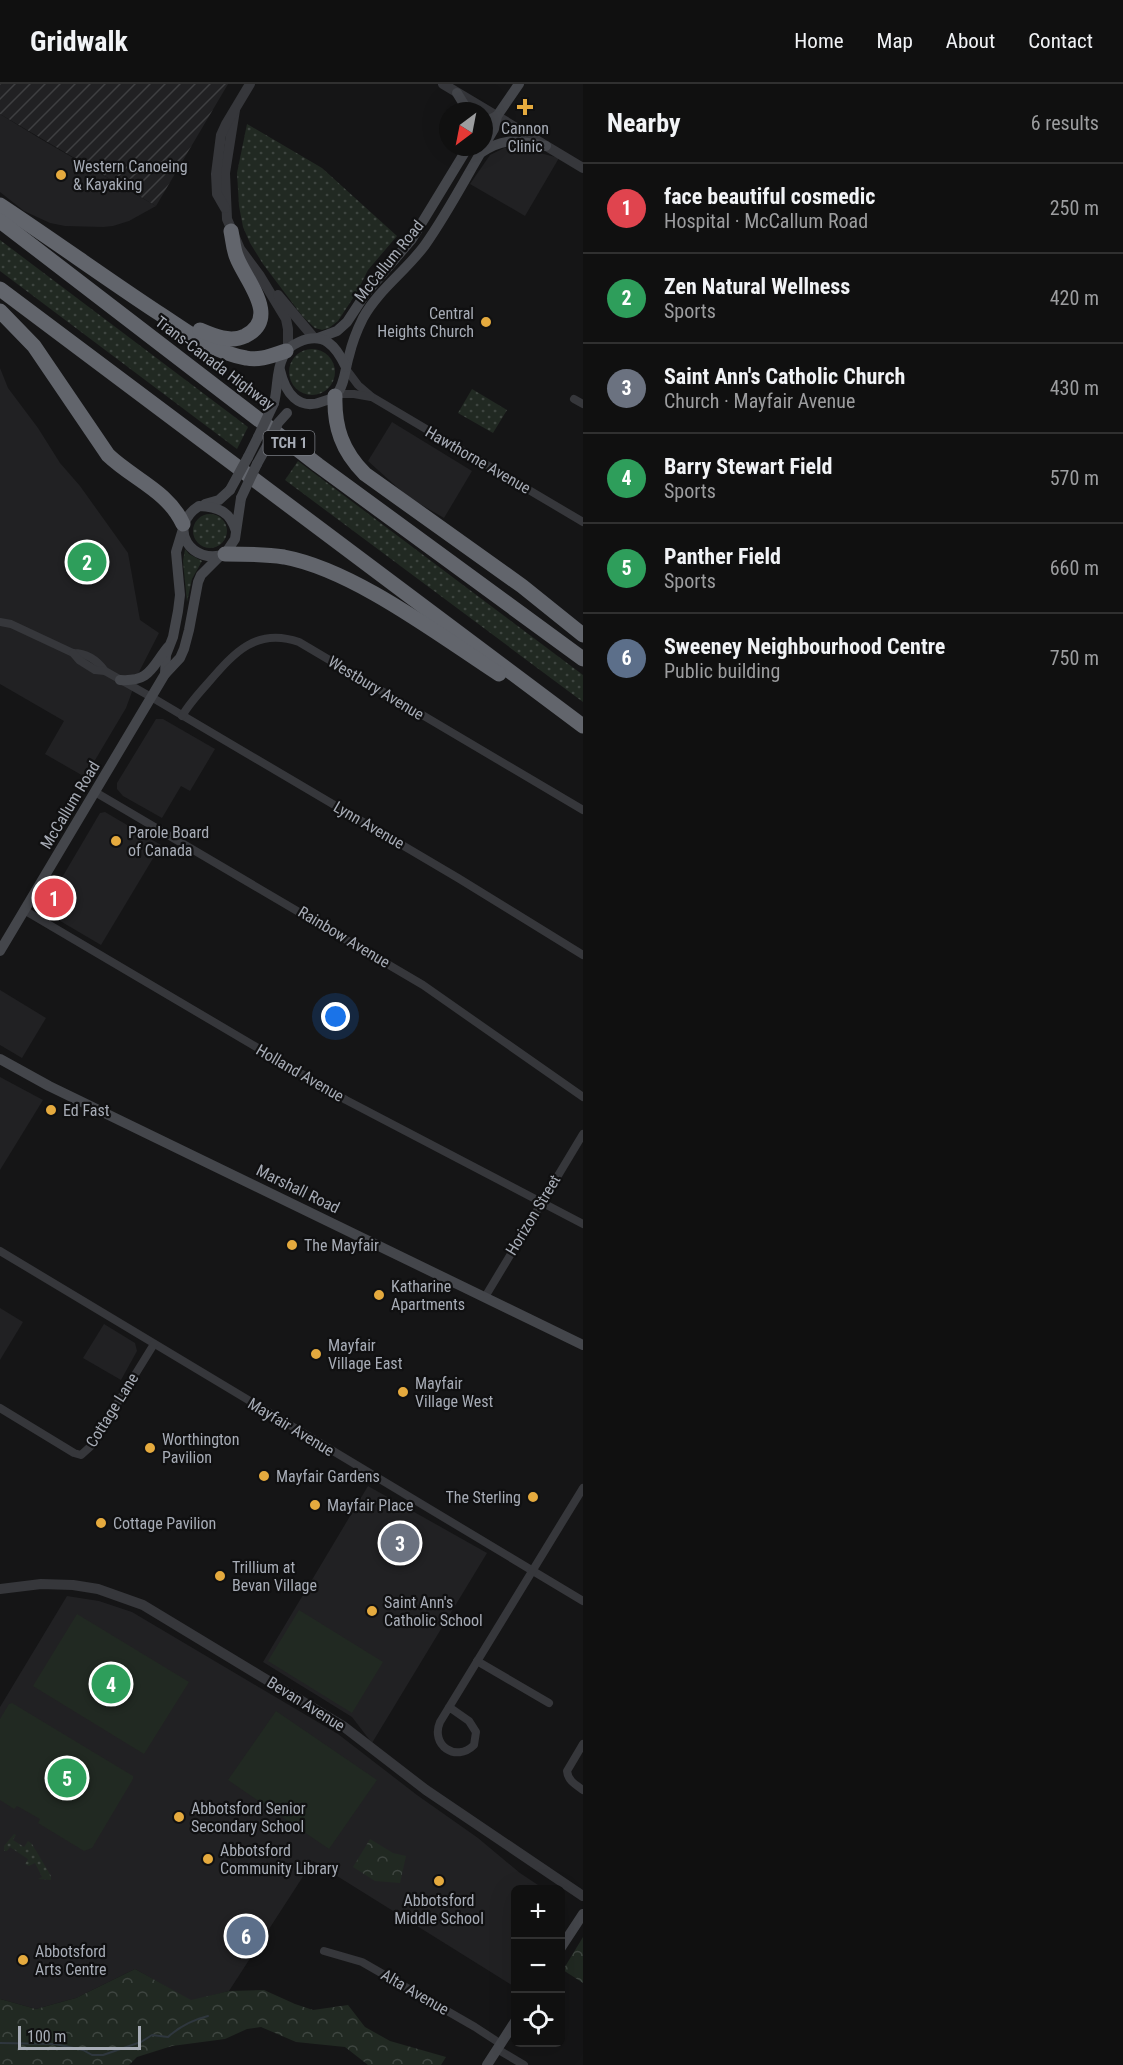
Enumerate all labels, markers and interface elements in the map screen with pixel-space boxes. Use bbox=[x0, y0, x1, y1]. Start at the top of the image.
text: Gridwalk bbox=[30, 25, 128, 58]
text: Home bbox=[794, 29, 844, 53]
text: Map bbox=[877, 29, 913, 53]
text: About bbox=[946, 29, 995, 53]
text: Contact bbox=[1028, 29, 1093, 53]
marker: Cannon Clinic bbox=[516, 98, 534, 116]
north arrow bbox=[439, 102, 493, 156]
text: Nearby bbox=[607, 108, 681, 138]
text: 6 results bbox=[1031, 111, 1099, 135]
place label: Cannon Clinic bbox=[501, 119, 549, 156]
place label: Western Canoeing & Kayaking bbox=[73, 157, 188, 194]
marker: Western Canoeing & Kayaking bbox=[54, 168, 68, 182]
text: face beautiful cosmedic bbox=[664, 184, 875, 209]
text: 1 bbox=[621, 196, 632, 220]
text: 250 m bbox=[1050, 196, 1099, 220]
text: Hospital · McCallum Road bbox=[664, 209, 868, 233]
street label: McCallum Road bbox=[350, 216, 428, 306]
text: Zen Natural Wellness bbox=[664, 274, 850, 299]
text: 2 bbox=[621, 286, 632, 310]
text: 420 m bbox=[1050, 286, 1099, 310]
text: Sports bbox=[664, 299, 716, 323]
place label: Central Heights Church bbox=[377, 304, 474, 341]
street label: Trans-Canada Highway bbox=[152, 312, 279, 414]
marker: Central Heights Church bbox=[479, 315, 493, 329]
text: Saint Ann's Catholic Church bbox=[664, 364, 905, 389]
text: 3 bbox=[621, 376, 632, 400]
text: 430 m bbox=[1050, 376, 1099, 400]
text: Church · Mayfair Avenue bbox=[664, 389, 855, 413]
street label: Hawthorne Avenue bbox=[422, 422, 534, 498]
road number: TCH 1 bbox=[264, 431, 314, 455]
text: Barry Stewart Field bbox=[664, 454, 832, 479]
text: 4 bbox=[621, 466, 632, 490]
text: 570 m bbox=[1050, 466, 1099, 490]
text: Sports bbox=[664, 479, 716, 503]
pin: 2 bbox=[68, 540, 106, 584]
text: Panther Field bbox=[664, 544, 781, 569]
text: 5 bbox=[621, 556, 632, 580]
text: 660 m bbox=[1050, 556, 1099, 580]
text: Sports bbox=[664, 569, 716, 593]
text: Sweeney Neighbourhood Centre bbox=[664, 634, 945, 659]
text: 6 bbox=[621, 646, 632, 670]
text: 750 m bbox=[1050, 646, 1099, 670]
street label: Westbury Avenue bbox=[325, 652, 427, 724]
text: Public building bbox=[664, 659, 780, 683]
street label: McCallum Road bbox=[36, 758, 104, 852]
street label: Lynn Avenue bbox=[330, 797, 408, 853]
place label: Parole Board of Canada bbox=[128, 823, 209, 860]
marker: Parole Board of Canada bbox=[109, 834, 123, 848]
pin: 1 bbox=[34, 876, 74, 920]
street label: Rainbow Avenue bbox=[295, 902, 393, 972]
your location bbox=[321, 1002, 350, 1031]
street label: Holland Avenue bbox=[253, 1040, 347, 1106]
place label: Ed Fast bbox=[63, 1101, 110, 1120]
marker: Ed Fast bbox=[44, 1103, 58, 1117]
street label: Marshall Road bbox=[253, 1161, 343, 1217]
street label: Horizon Street bbox=[502, 1171, 565, 1259]
place label: The Mayfair bbox=[304, 1236, 379, 1255]
marker: The Mayfair bbox=[285, 1238, 299, 1252]
place label: Katharine Apartments bbox=[391, 1277, 465, 1314]
marker: Katharine Apartments bbox=[372, 1288, 386, 1302]
place label: Mayfair Village East bbox=[328, 1336, 403, 1373]
marker: Mayfair Village East bbox=[309, 1347, 323, 1361]
street label: Cottage Lane bbox=[82, 1369, 142, 1451]
place label: Mayfair Village West bbox=[415, 1374, 493, 1411]
marker: Mayfair Village West bbox=[396, 1385, 410, 1399]
street label: Mayfair Avenue bbox=[244, 1394, 338, 1460]
place label: Worthington Pavilion bbox=[162, 1430, 239, 1467]
marker: Worthington Pavilion bbox=[143, 1441, 157, 1455]
place label: Mayfair Gardens bbox=[276, 1467, 380, 1486]
marker: Mayfair Gardens bbox=[257, 1469, 271, 1483]
place label: The Sterling bbox=[445, 1488, 521, 1507]
marker: The Sterling bbox=[526, 1490, 540, 1504]
place label: Mayfair Place bbox=[327, 1496, 413, 1515]
marker: Mayfair Place bbox=[308, 1498, 322, 1512]
place label: Cottage Pavilion bbox=[113, 1514, 216, 1533]
marker: Cottage Pavilion bbox=[94, 1516, 108, 1530]
pin: 3 bbox=[380, 1520, 420, 1566]
place label: Trillium at Bevan Village bbox=[232, 1558, 317, 1595]
marker: Trillium at Bevan Village bbox=[213, 1569, 227, 1583]
place label: Saint Ann's Catholic School bbox=[384, 1593, 483, 1630]
marker: Saint Ann's Catholic School bbox=[365, 1604, 379, 1618]
pin: 4 bbox=[92, 1662, 130, 1706]
street label: Bevan Avenue bbox=[264, 1673, 348, 1735]
pin: 5 bbox=[48, 1756, 86, 1800]
place label: Abbotsford Senior Secondary School bbox=[191, 1799, 306, 1836]
marker: Abbotsford Senior Secondary School bbox=[172, 1810, 186, 1824]
place label: Abbotsford Community Library bbox=[220, 1841, 339, 1878]
marker: Abbotsford Community Library bbox=[201, 1852, 215, 1866]
marker: Abbotsford Middle School bbox=[432, 1874, 446, 1888]
map controls bbox=[511, 1885, 565, 2047]
button: + bbox=[511, 1885, 565, 1939]
place label: Abbotsford Middle School bbox=[394, 1891, 484, 1928]
pin: 6 bbox=[226, 1914, 266, 1958]
button: − bbox=[511, 1939, 565, 1993]
place label: Abbotsford Arts Centre bbox=[35, 1942, 106, 1979]
marker: Abbotsford Arts Centre bbox=[16, 1953, 30, 1967]
street label: Alta Avenue bbox=[378, 1965, 452, 2019]
button: locate bbox=[511, 1993, 565, 2047]
scale bar bbox=[18, 2023, 141, 2050]
text: 100 m bbox=[27, 2027, 66, 2046]

